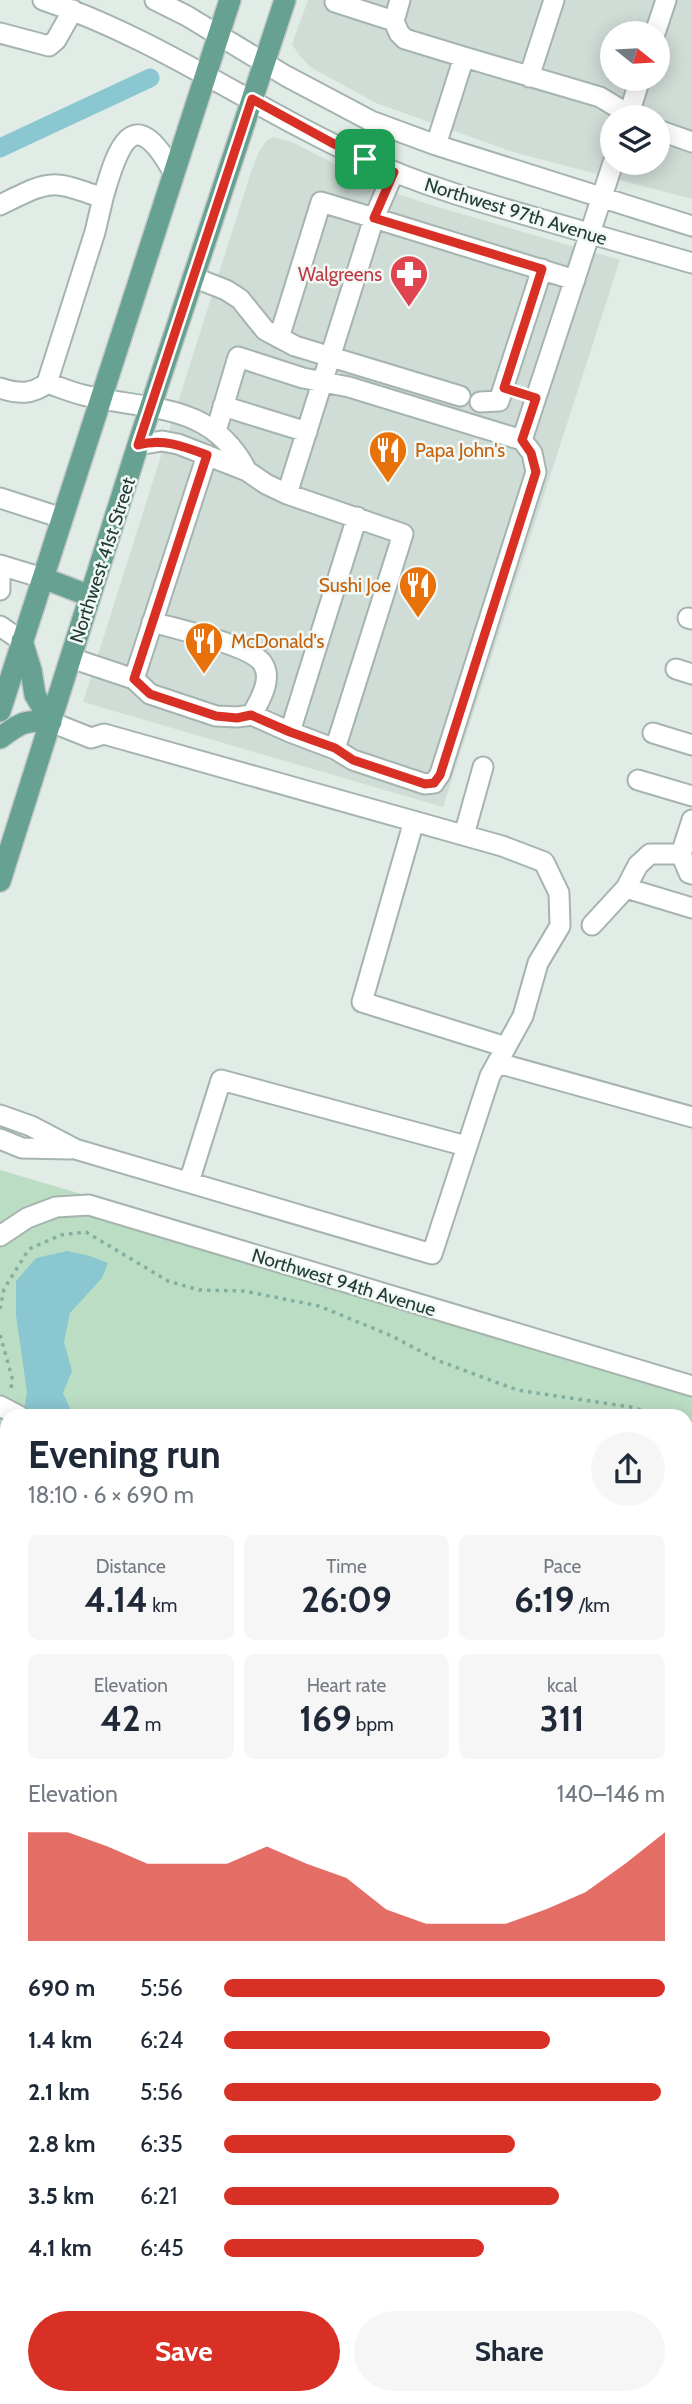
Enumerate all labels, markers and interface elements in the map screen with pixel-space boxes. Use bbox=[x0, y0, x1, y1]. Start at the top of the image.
north arrow bbox=[600, 21, 670, 91]
map controls bbox=[600, 21, 670, 175]
button: layers bbox=[600, 105, 670, 175]
pin bbox=[335, 129, 395, 189]
icon: arrive bbox=[346, 140, 384, 178]
street label: Northwest 97th Avenue bbox=[422, 173, 610, 250]
pharmacy icon: Walgreens bbox=[388, 253, 430, 308]
place label: Walgreens bbox=[298, 263, 382, 286]
restaurant icon: Papa John's bbox=[367, 429, 409, 484]
place label: Papa John's bbox=[415, 439, 505, 462]
street label: Northwest 41st Street bbox=[65, 474, 140, 646]
restaurant icon: Sushi Joe bbox=[397, 564, 439, 619]
place label: Sushi Joe bbox=[319, 574, 391, 597]
restaurant icon: McDonald's bbox=[183, 620, 225, 675]
place label: McDonald's bbox=[231, 630, 325, 653]
street label: Northwest 94th Avenue bbox=[249, 1244, 439, 1321]
text: Evening run bbox=[28, 1431, 221, 1478]
button: share bbox=[591, 1432, 665, 1506]
text: 18:10 · 6 × 690 m bbox=[28, 1481, 194, 1509]
text: Distance bbox=[96, 1555, 166, 1578]
text: Time bbox=[326, 1555, 367, 1578]
text: Pace bbox=[543, 1555, 581, 1578]
text: 4.14 bbox=[84, 1578, 148, 1621]
text: 26:09 bbox=[301, 1578, 392, 1621]
text: 6:19 bbox=[514, 1578, 574, 1621]
text: km bbox=[148, 1594, 177, 1617]
text: /km bbox=[574, 1594, 610, 1617]
text: Elevation bbox=[94, 1674, 168, 1697]
text: Heart rate bbox=[307, 1674, 386, 1697]
text: kcal bbox=[547, 1674, 577, 1697]
text: 42 bbox=[100, 1697, 140, 1740]
text: 169 bbox=[299, 1697, 352, 1740]
text: 311 bbox=[540, 1697, 585, 1740]
text: m bbox=[140, 1713, 161, 1736]
text: bpm bbox=[352, 1713, 394, 1736]
text: Elevation bbox=[28, 1780, 118, 1808]
text: 140–146 m bbox=[557, 1780, 665, 1808]
text: 690 m bbox=[28, 1974, 95, 2002]
text: 5:56 bbox=[140, 1974, 183, 2002]
text: 1.4 km bbox=[28, 2026, 92, 2054]
text: 6:24 bbox=[140, 2026, 183, 2054]
text: 2.1 km bbox=[28, 2078, 90, 2106]
text: 5:56 bbox=[140, 2078, 183, 2106]
text: 2.8 km bbox=[28, 2130, 95, 2158]
text: 6:35 bbox=[140, 2130, 183, 2158]
text: 3.5 km bbox=[28, 2182, 94, 2210]
text: 6:21 bbox=[140, 2182, 177, 2210]
text: 4.1 km bbox=[28, 2234, 92, 2262]
text: 6:45 bbox=[140, 2234, 184, 2262]
button: Save bbox=[28, 2311, 340, 2391]
button: Share bbox=[354, 2311, 665, 2391]

